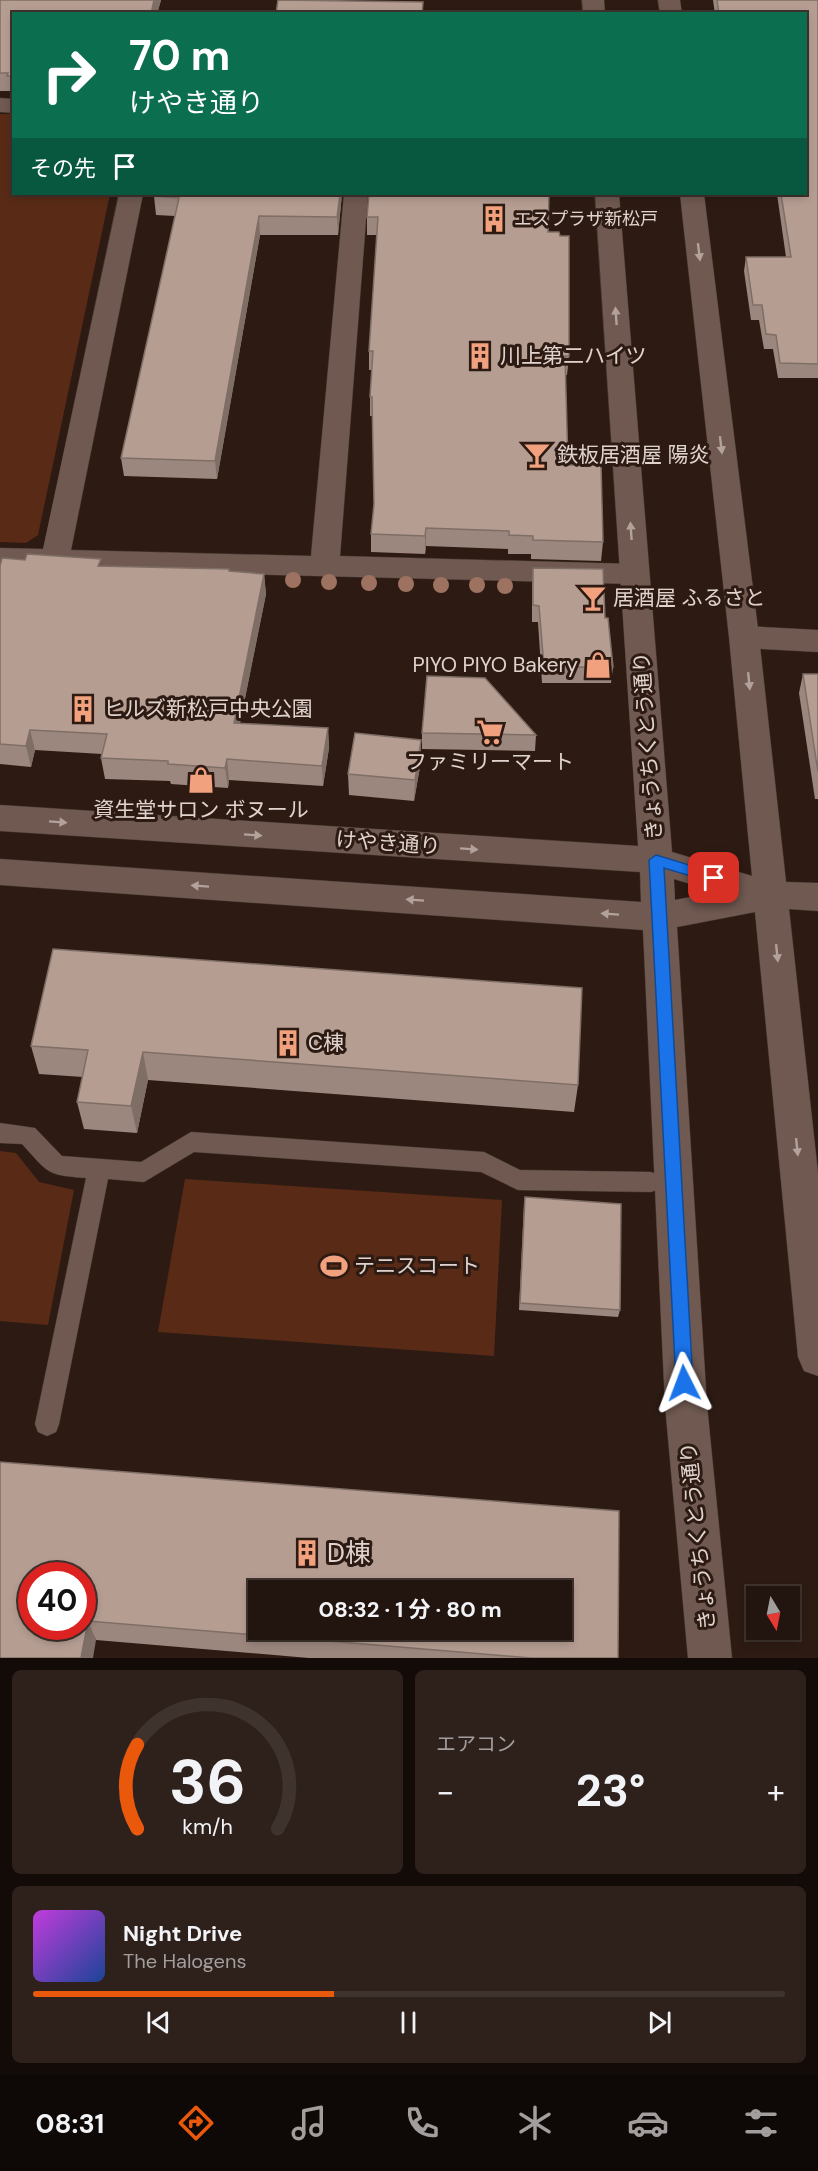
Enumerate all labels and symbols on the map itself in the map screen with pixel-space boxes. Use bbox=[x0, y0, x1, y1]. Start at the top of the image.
building icon: エスプラザ新松戸 bbox=[479, 204, 509, 234]
place label: エスプラザ新松戸 bbox=[514, 207, 658, 231]
one-way arrow bbox=[694, 242, 703, 261]
one-way arrow bbox=[611, 306, 620, 325]
building icon: 川上第二ハイツ bbox=[465, 341, 495, 371]
place label: 川上第二ハイツ bbox=[500, 342, 647, 370]
one-way arrow bbox=[717, 436, 726, 455]
bar icon: 鉄板居酒屋 陽炎 bbox=[522, 440, 552, 470]
place label: 鉄板居酒屋 陽炎 bbox=[557, 441, 710, 469]
one-way arrow bbox=[627, 522, 636, 541]
bar icon: 居酒屋 ふるさと bbox=[578, 583, 608, 613]
place label: 居酒屋 ふるさと bbox=[613, 584, 766, 612]
shop icon: PIYO PIYO Bakery bbox=[583, 650, 613, 680]
place label: PIYO PIYO Bakery bbox=[413, 651, 578, 679]
street label: きょうちくとう通り bbox=[627, 651, 669, 841]
one-way arrow bbox=[744, 671, 753, 690]
building icon: ヒルズ新松戸中央公園 bbox=[68, 694, 98, 724]
place label: ヒルズ新松戸中央公園 bbox=[103, 695, 313, 723]
supermarket icon: ファミリーマート bbox=[475, 717, 505, 747]
place label: ファミリーマート bbox=[406, 748, 574, 776]
shop icon: 資生堂サロン ボヌール bbox=[186, 765, 216, 795]
place label: 資生堂サロン ボヌール bbox=[93, 796, 309, 824]
one-way arrow bbox=[49, 817, 68, 826]
street label: けやき通り bbox=[335, 825, 441, 861]
one-way arrow bbox=[243, 830, 262, 839]
one-way arrow bbox=[459, 844, 478, 853]
pin bbox=[688, 852, 739, 903]
one-way arrow bbox=[190, 881, 209, 890]
one-way arrow bbox=[406, 896, 425, 905]
one-way arrow bbox=[600, 909, 619, 918]
one-way arrow bbox=[772, 944, 782, 963]
building icon: C棟 bbox=[273, 1028, 303, 1058]
place label: C棟 bbox=[308, 1029, 344, 1057]
one-way arrow bbox=[792, 1138, 802, 1157]
sports icon: テニスコート bbox=[319, 1251, 349, 1281]
place label: テニスコート bbox=[354, 1252, 480, 1280]
position arrow bbox=[652, 1351, 716, 1415]
street label: きょうちくとう通り bbox=[674, 1441, 722, 1631]
place label: D棟 bbox=[327, 1536, 371, 1570]
building icon: D棟 bbox=[292, 1538, 322, 1568]
speed limit sign: 40 bbox=[18, 1562, 96, 1640]
north arrow bbox=[746, 1586, 800, 1640]

